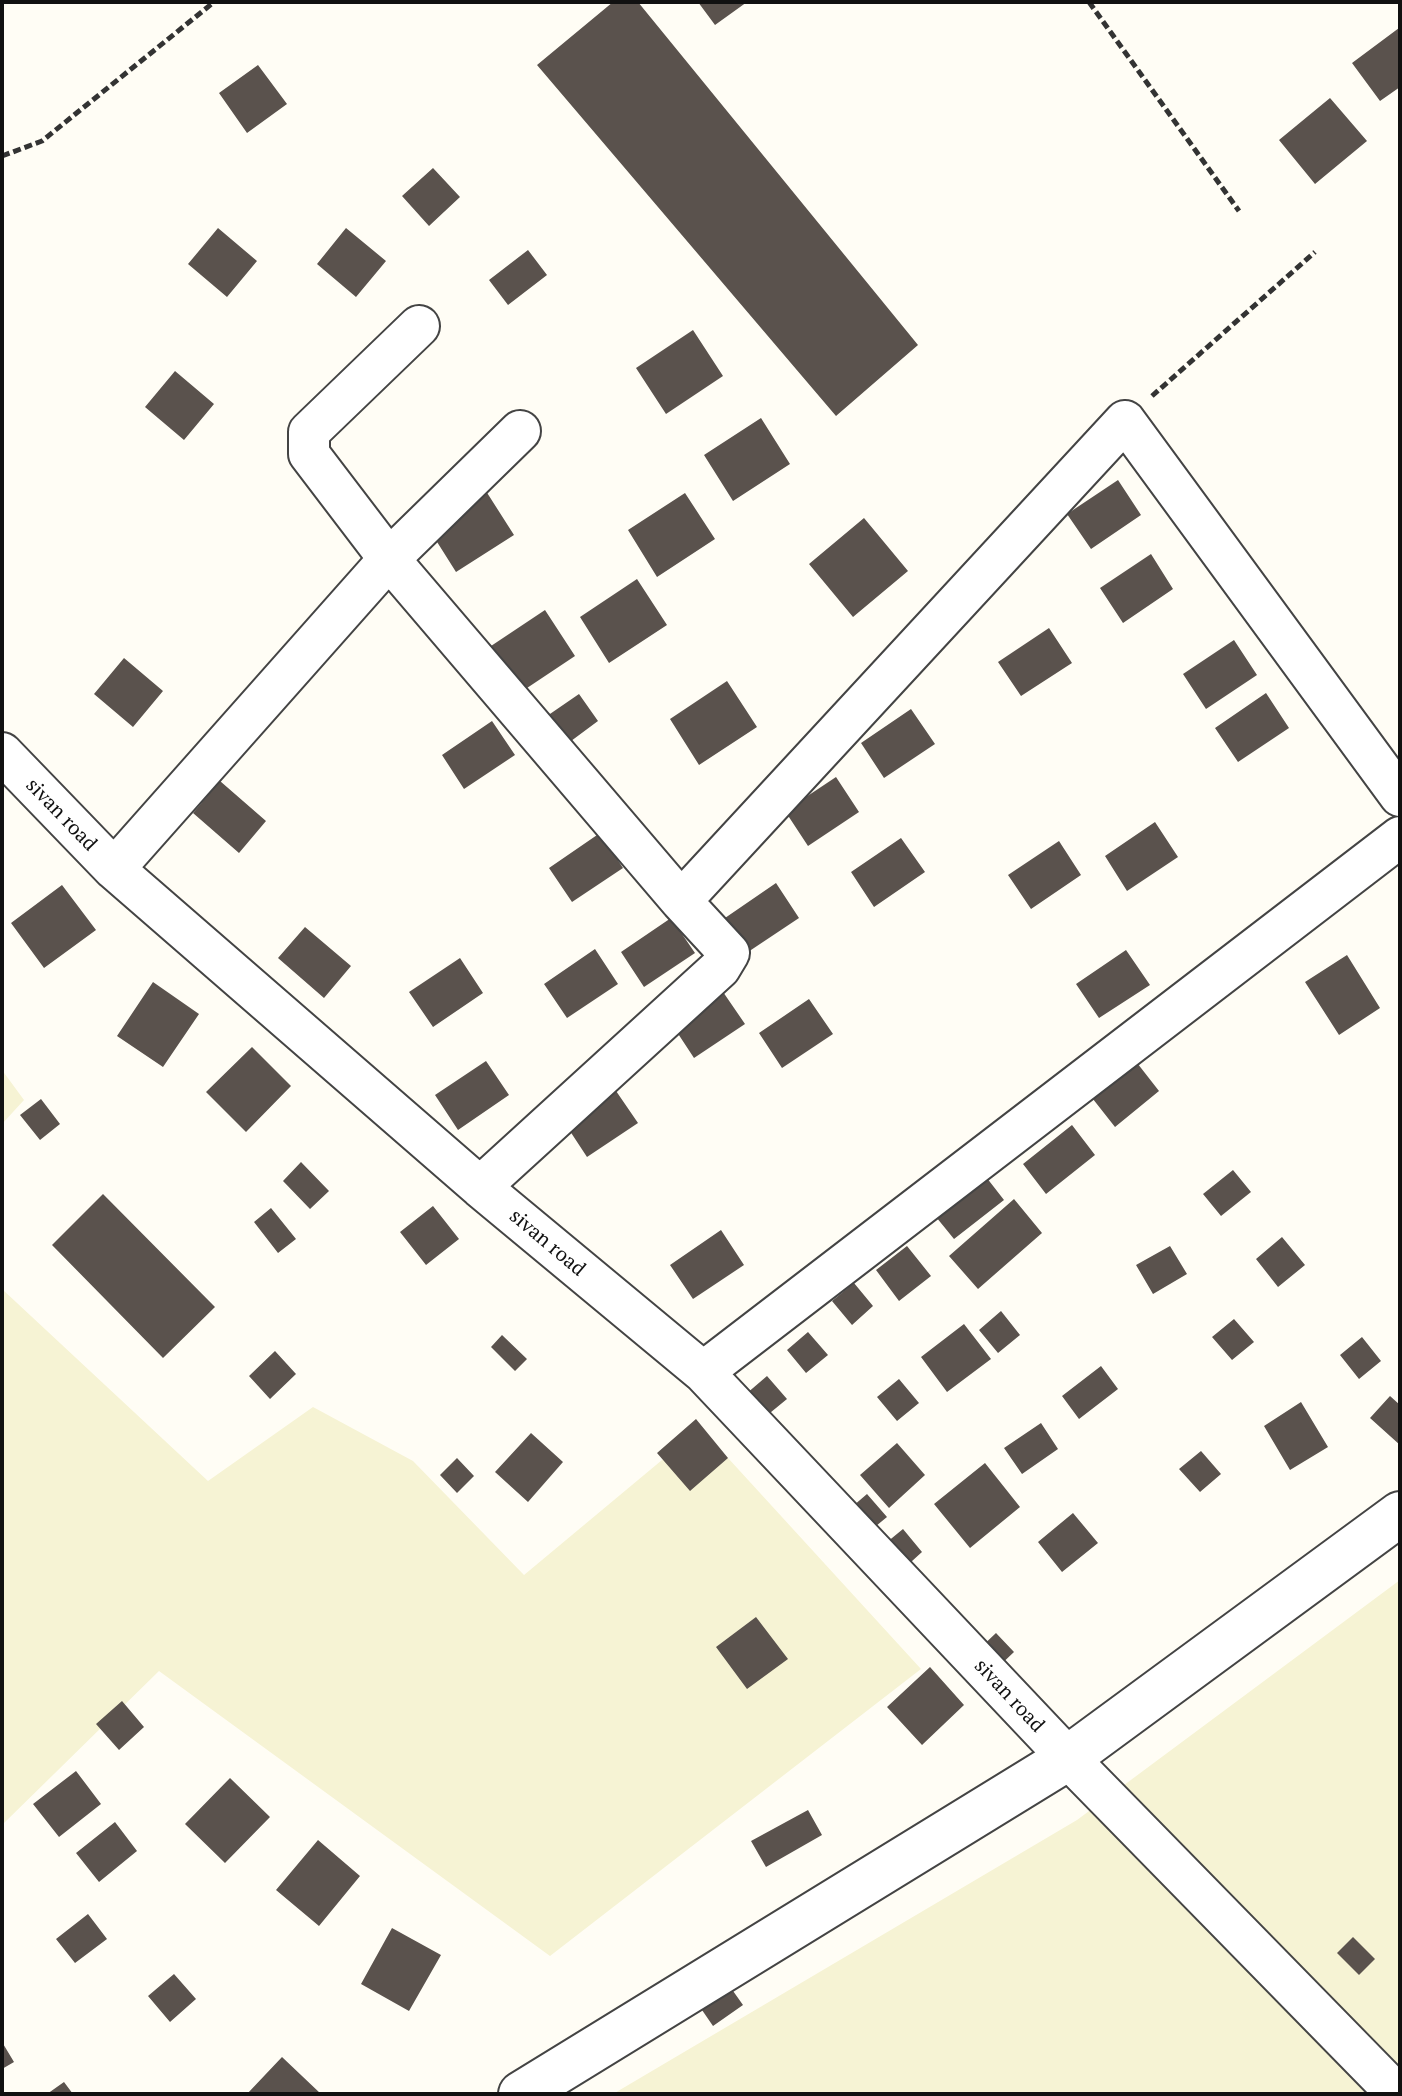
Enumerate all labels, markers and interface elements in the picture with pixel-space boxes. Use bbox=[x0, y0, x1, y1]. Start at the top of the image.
street label: sivan road bbox=[21, 774, 101, 856]
street label: sivan road bbox=[504, 1204, 590, 1282]
street label: sivan road bbox=[969, 1654, 1049, 1738]

